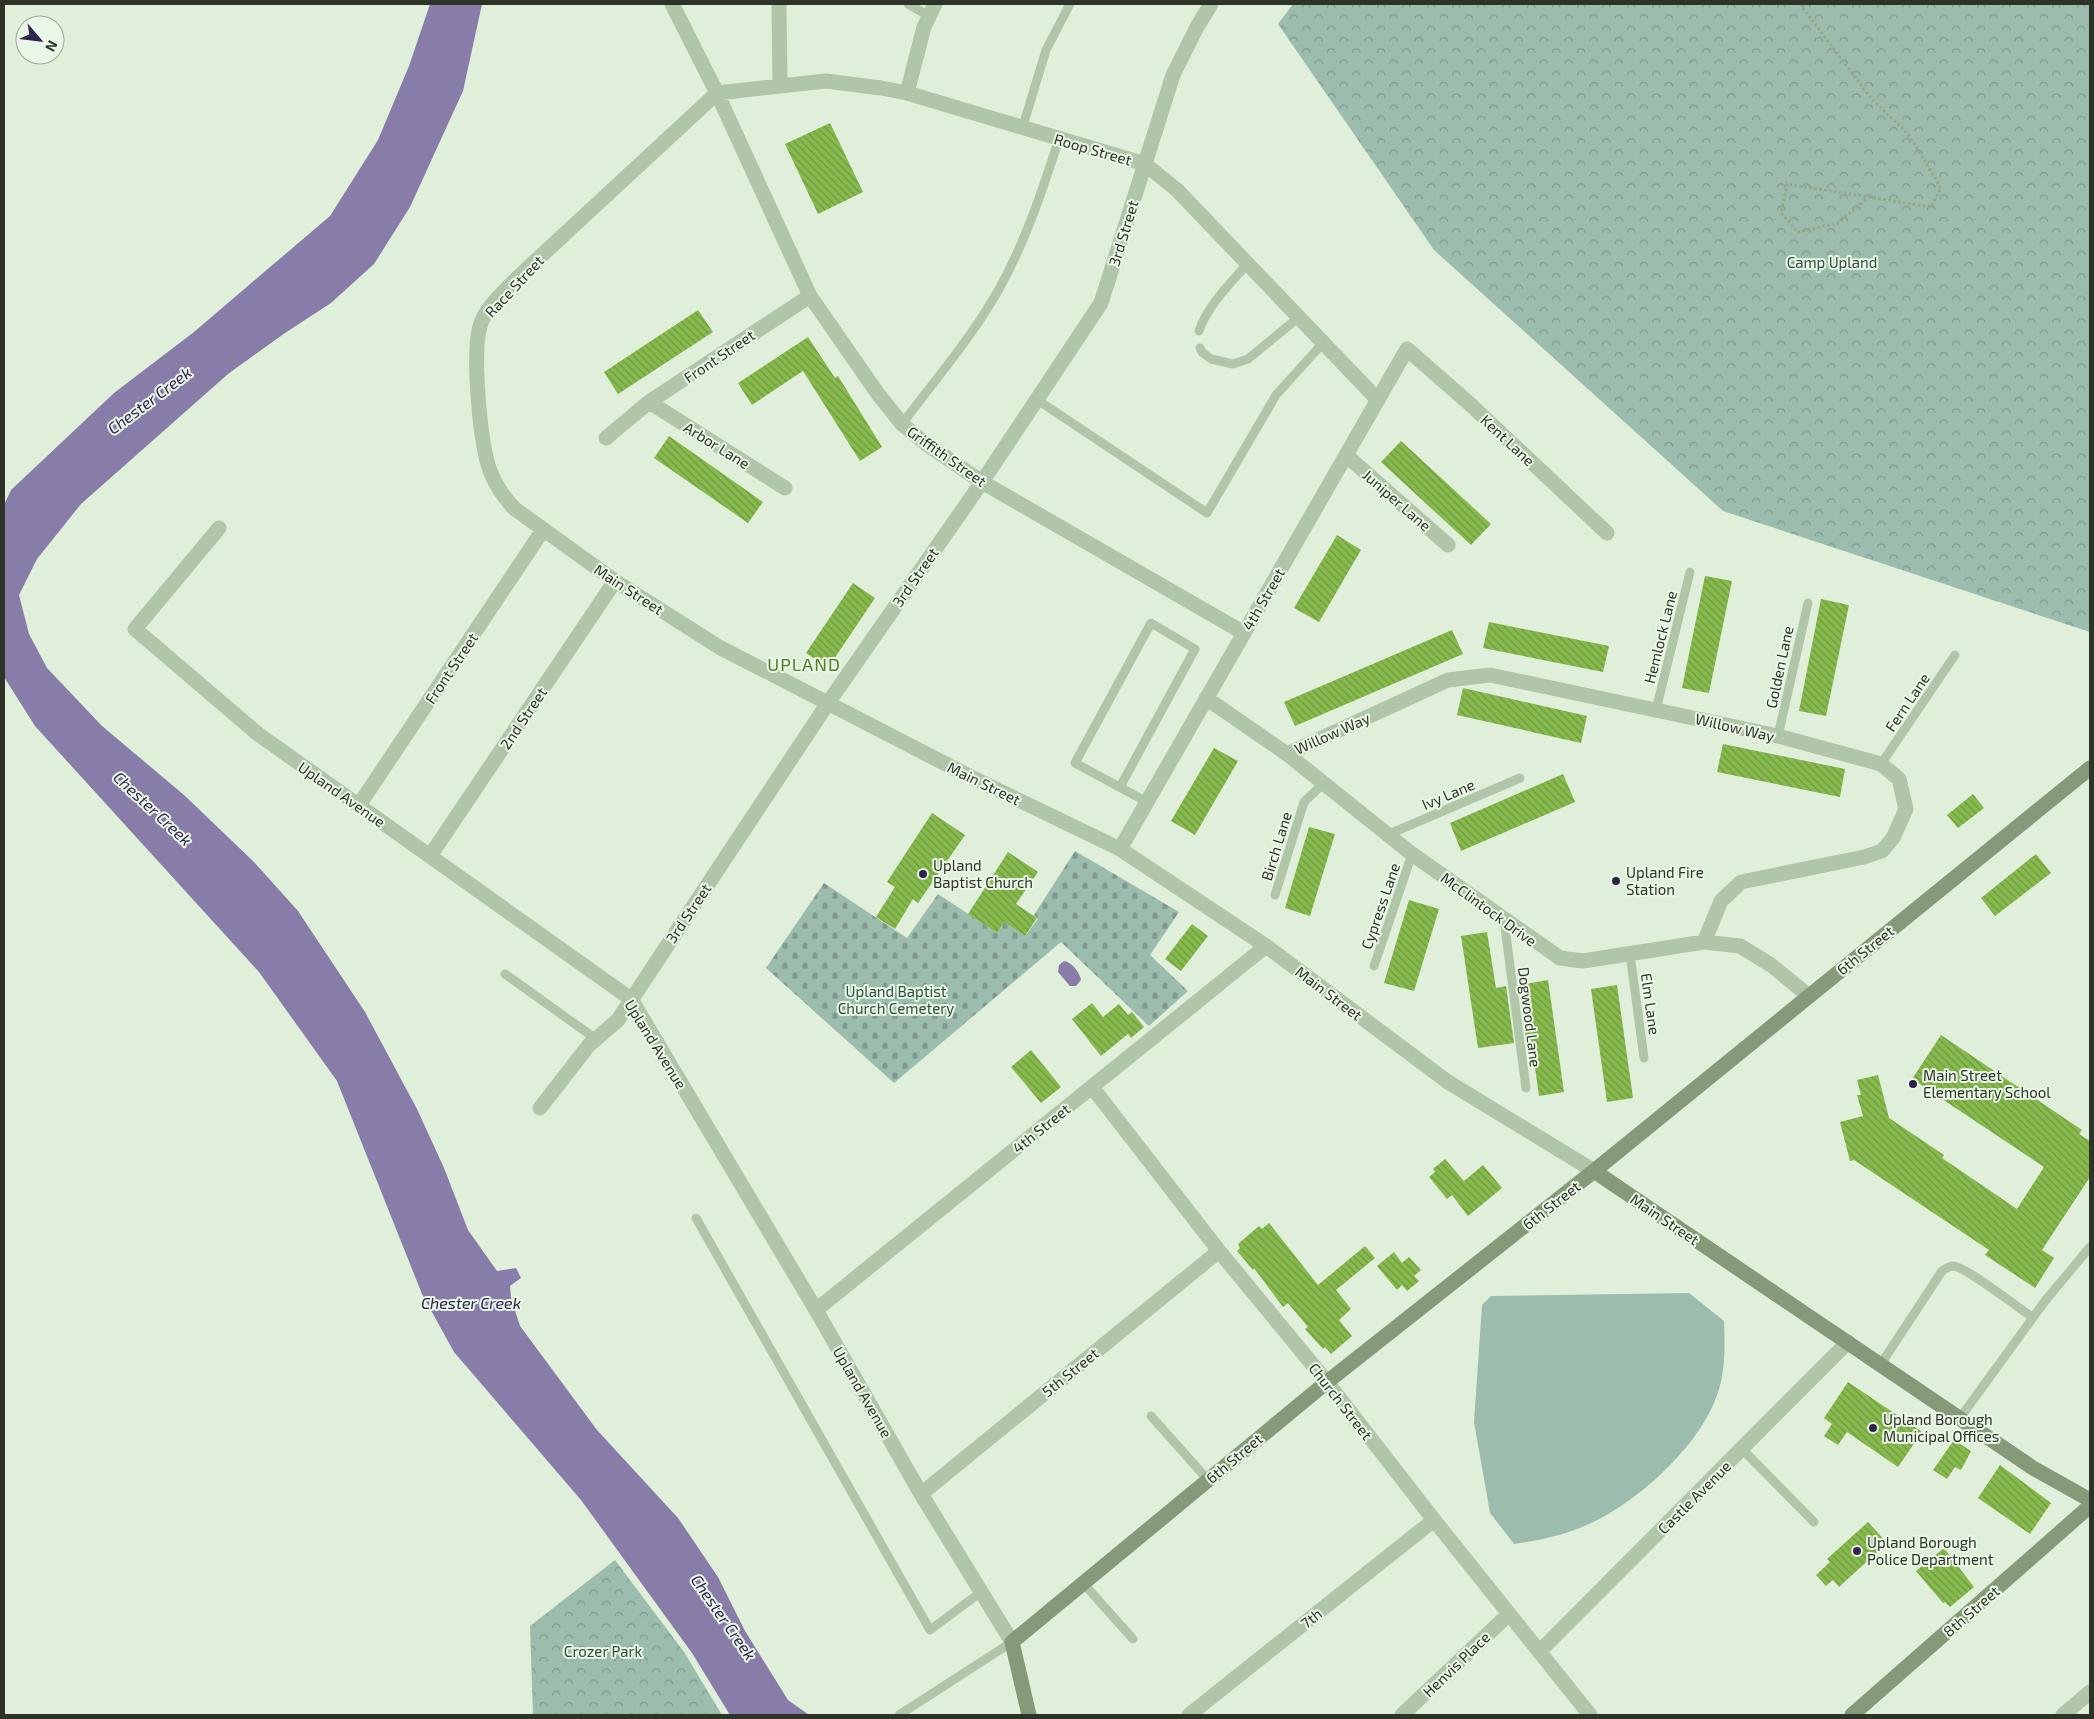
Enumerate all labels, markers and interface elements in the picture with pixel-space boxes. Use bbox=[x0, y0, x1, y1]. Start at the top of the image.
north arrow bbox=[15, 15, 65, 65]
text: N bbox=[42, 38, 62, 55]
street label: Roop Street bbox=[1052, 129, 1134, 169]
street label: 3rd Street bbox=[1104, 198, 1142, 268]
street label: Race Street bbox=[481, 251, 547, 321]
park label: Camp Upland bbox=[1787, 253, 1877, 271]
street label: Front Street bbox=[680, 326, 758, 386]
water label: Chester Creek bbox=[103, 362, 195, 438]
street label: Kent Lane bbox=[1477, 410, 1539, 470]
street label: Arbor Lane bbox=[681, 418, 753, 472]
street label: Griffith Street bbox=[904, 422, 990, 490]
street label: Juniper Lane bbox=[1359, 465, 1435, 535]
street label: 3rd Street bbox=[888, 544, 942, 610]
street label: Main Street bbox=[591, 560, 667, 618]
street label: 4th Street bbox=[1238, 565, 1288, 633]
street label: Hemlock Lane bbox=[1640, 589, 1680, 685]
street label: Golden Lane bbox=[1761, 624, 1797, 710]
street label: Front Street bbox=[421, 629, 481, 707]
district label: UPLAND bbox=[767, 653, 841, 675]
street label: Fern Lane bbox=[1881, 669, 1933, 735]
street label: 2nd Street bbox=[496, 683, 550, 752]
street label: Willow Way bbox=[1291, 708, 1373, 758]
street label: Willow Way bbox=[1694, 709, 1776, 745]
street label: Upland Avenue bbox=[295, 757, 389, 831]
street label: Main Street bbox=[945, 758, 1024, 808]
water label: Chester Creek bbox=[110, 767, 196, 849]
street label: Ivy Lane bbox=[1419, 775, 1477, 813]
street label: Birch Lane bbox=[1257, 809, 1295, 883]
place label: Upland Baptist Church bbox=[933, 856, 1033, 891]
street label: Cypress Lane bbox=[1357, 860, 1403, 952]
place label: Upland Fire Station bbox=[1626, 863, 1704, 898]
marker: Upland Baptist Church bbox=[917, 868, 929, 880]
street label: McClintock Drive bbox=[1438, 868, 1540, 950]
marker: Upland Fire Station bbox=[1610, 875, 1622, 887]
street label: 3rd Street bbox=[662, 880, 715, 946]
street label: 6th Street bbox=[1833, 921, 1897, 978]
street label: Main Street bbox=[1292, 962, 1366, 1024]
street label: Dogwood Lane bbox=[1515, 966, 1545, 1068]
street label: Elm Lane bbox=[1638, 972, 1664, 1036]
park label: Upland Baptist Church Cemetery bbox=[838, 982, 954, 1017]
street label: Upland Avenue bbox=[621, 996, 691, 1092]
place label: Main Street Elementary School bbox=[1923, 1066, 2051, 1101]
marker: Main Street Elementary School bbox=[1907, 1078, 1919, 1090]
street label: 4th Street bbox=[1009, 1099, 1074, 1157]
street label: 6th Street bbox=[1519, 1177, 1584, 1233]
street label: Main Street bbox=[1627, 1189, 1703, 1249]
water label: Chester Creek bbox=[421, 1293, 521, 1312]
street label: Upland Avenue bbox=[830, 1343, 896, 1441]
street label: 5th Street bbox=[1038, 1344, 1102, 1400]
street label: Church Street bbox=[1305, 1359, 1377, 1443]
place label: Upland Borough Municipal Offices bbox=[1883, 1410, 1999, 1445]
marker: Upland Borough Municipal Offices bbox=[1867, 1422, 1879, 1434]
street label: 6th Street bbox=[1202, 1429, 1266, 1487]
street label: Castle Avenue bbox=[1654, 1457, 1734, 1537]
place label: Upland Borough Police Department bbox=[1867, 1533, 1994, 1568]
marker: Upland Borough Police Department bbox=[1851, 1545, 1863, 1557]
water label: Chester Creek bbox=[688, 1571, 760, 1663]
street label: 8th Street bbox=[1939, 1582, 2003, 1640]
street label: 7th bbox=[1297, 1604, 1325, 1632]
street label: Henvis Place bbox=[1419, 1628, 1493, 1700]
park label: Crozer Park bbox=[564, 1642, 643, 1660]

